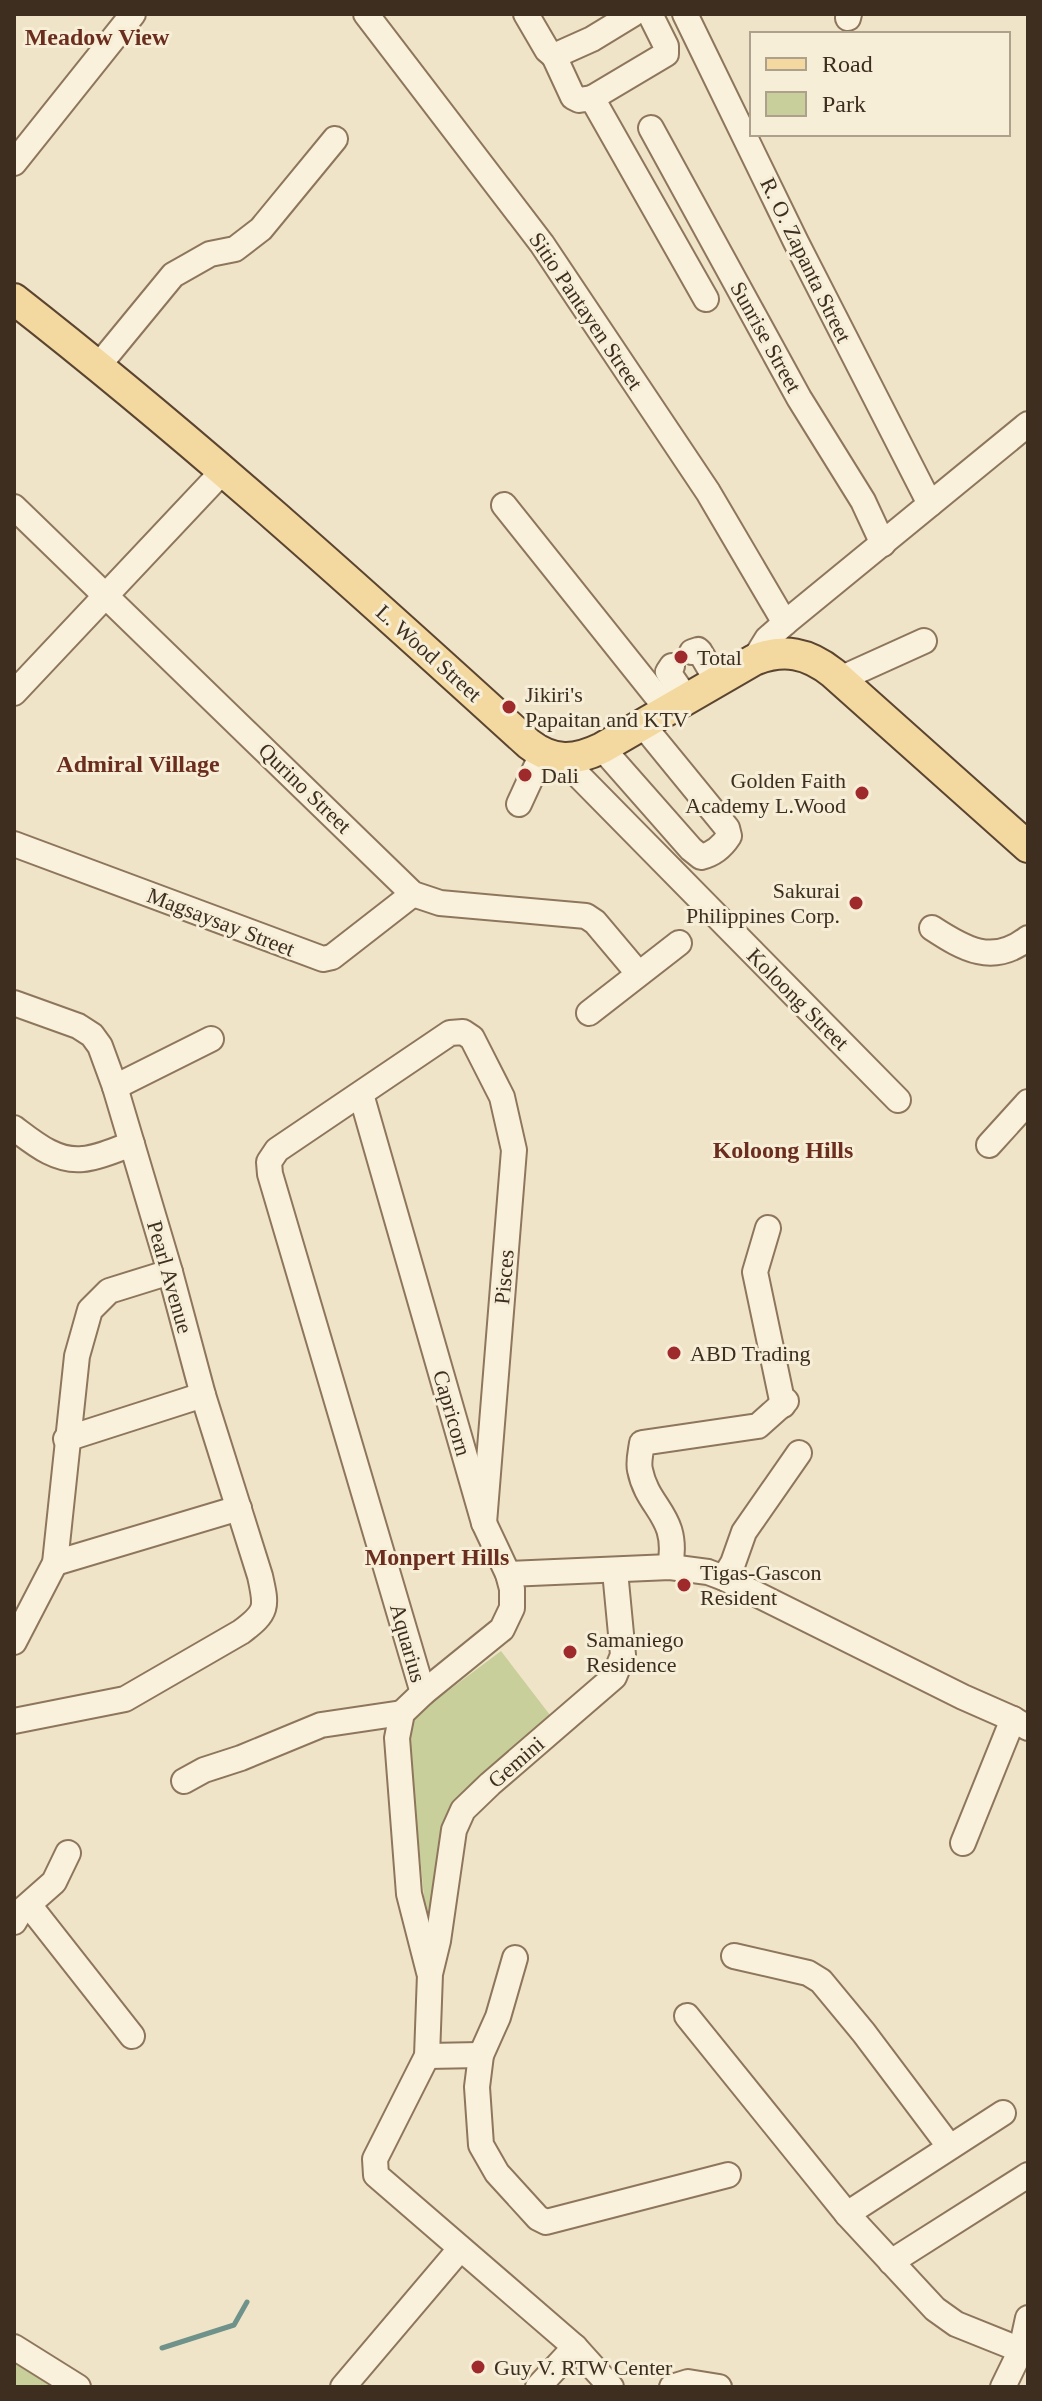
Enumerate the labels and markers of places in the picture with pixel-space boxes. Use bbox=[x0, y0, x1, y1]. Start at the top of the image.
place label: Total bbox=[697, 645, 742, 670]
marker: Total bbox=[672, 648, 690, 666]
place label: Jikiri's Papaitan and KTV bbox=[525, 682, 689, 732]
marker: Jikiri's Papaitan and KTV bbox=[500, 698, 518, 716]
place label: Dali bbox=[541, 763, 579, 788]
marker: Dali bbox=[516, 766, 534, 784]
place label: Golden Faith Academy L.Wood bbox=[685, 768, 846, 818]
marker: Golden Faith Academy L.Wood bbox=[853, 784, 871, 802]
place label: Sakurai Philippines Corp. bbox=[686, 878, 840, 928]
marker: Sakurai Philippines Corp. bbox=[847, 894, 865, 912]
place label: ABD Trading bbox=[690, 1341, 810, 1366]
marker: ABD Trading bbox=[665, 1344, 683, 1362]
place label: Tigas-Gascon Resident bbox=[700, 1560, 821, 1610]
marker: Tigas-Gascon Resident bbox=[675, 1576, 693, 1594]
place label: Samaniego Residence bbox=[586, 1627, 684, 1677]
marker: Samaniego Residence bbox=[561, 1643, 579, 1661]
place label: Guy V. RTW Center bbox=[494, 2355, 673, 2380]
marker: Guy V. RTW Center bbox=[469, 2358, 487, 2376]

